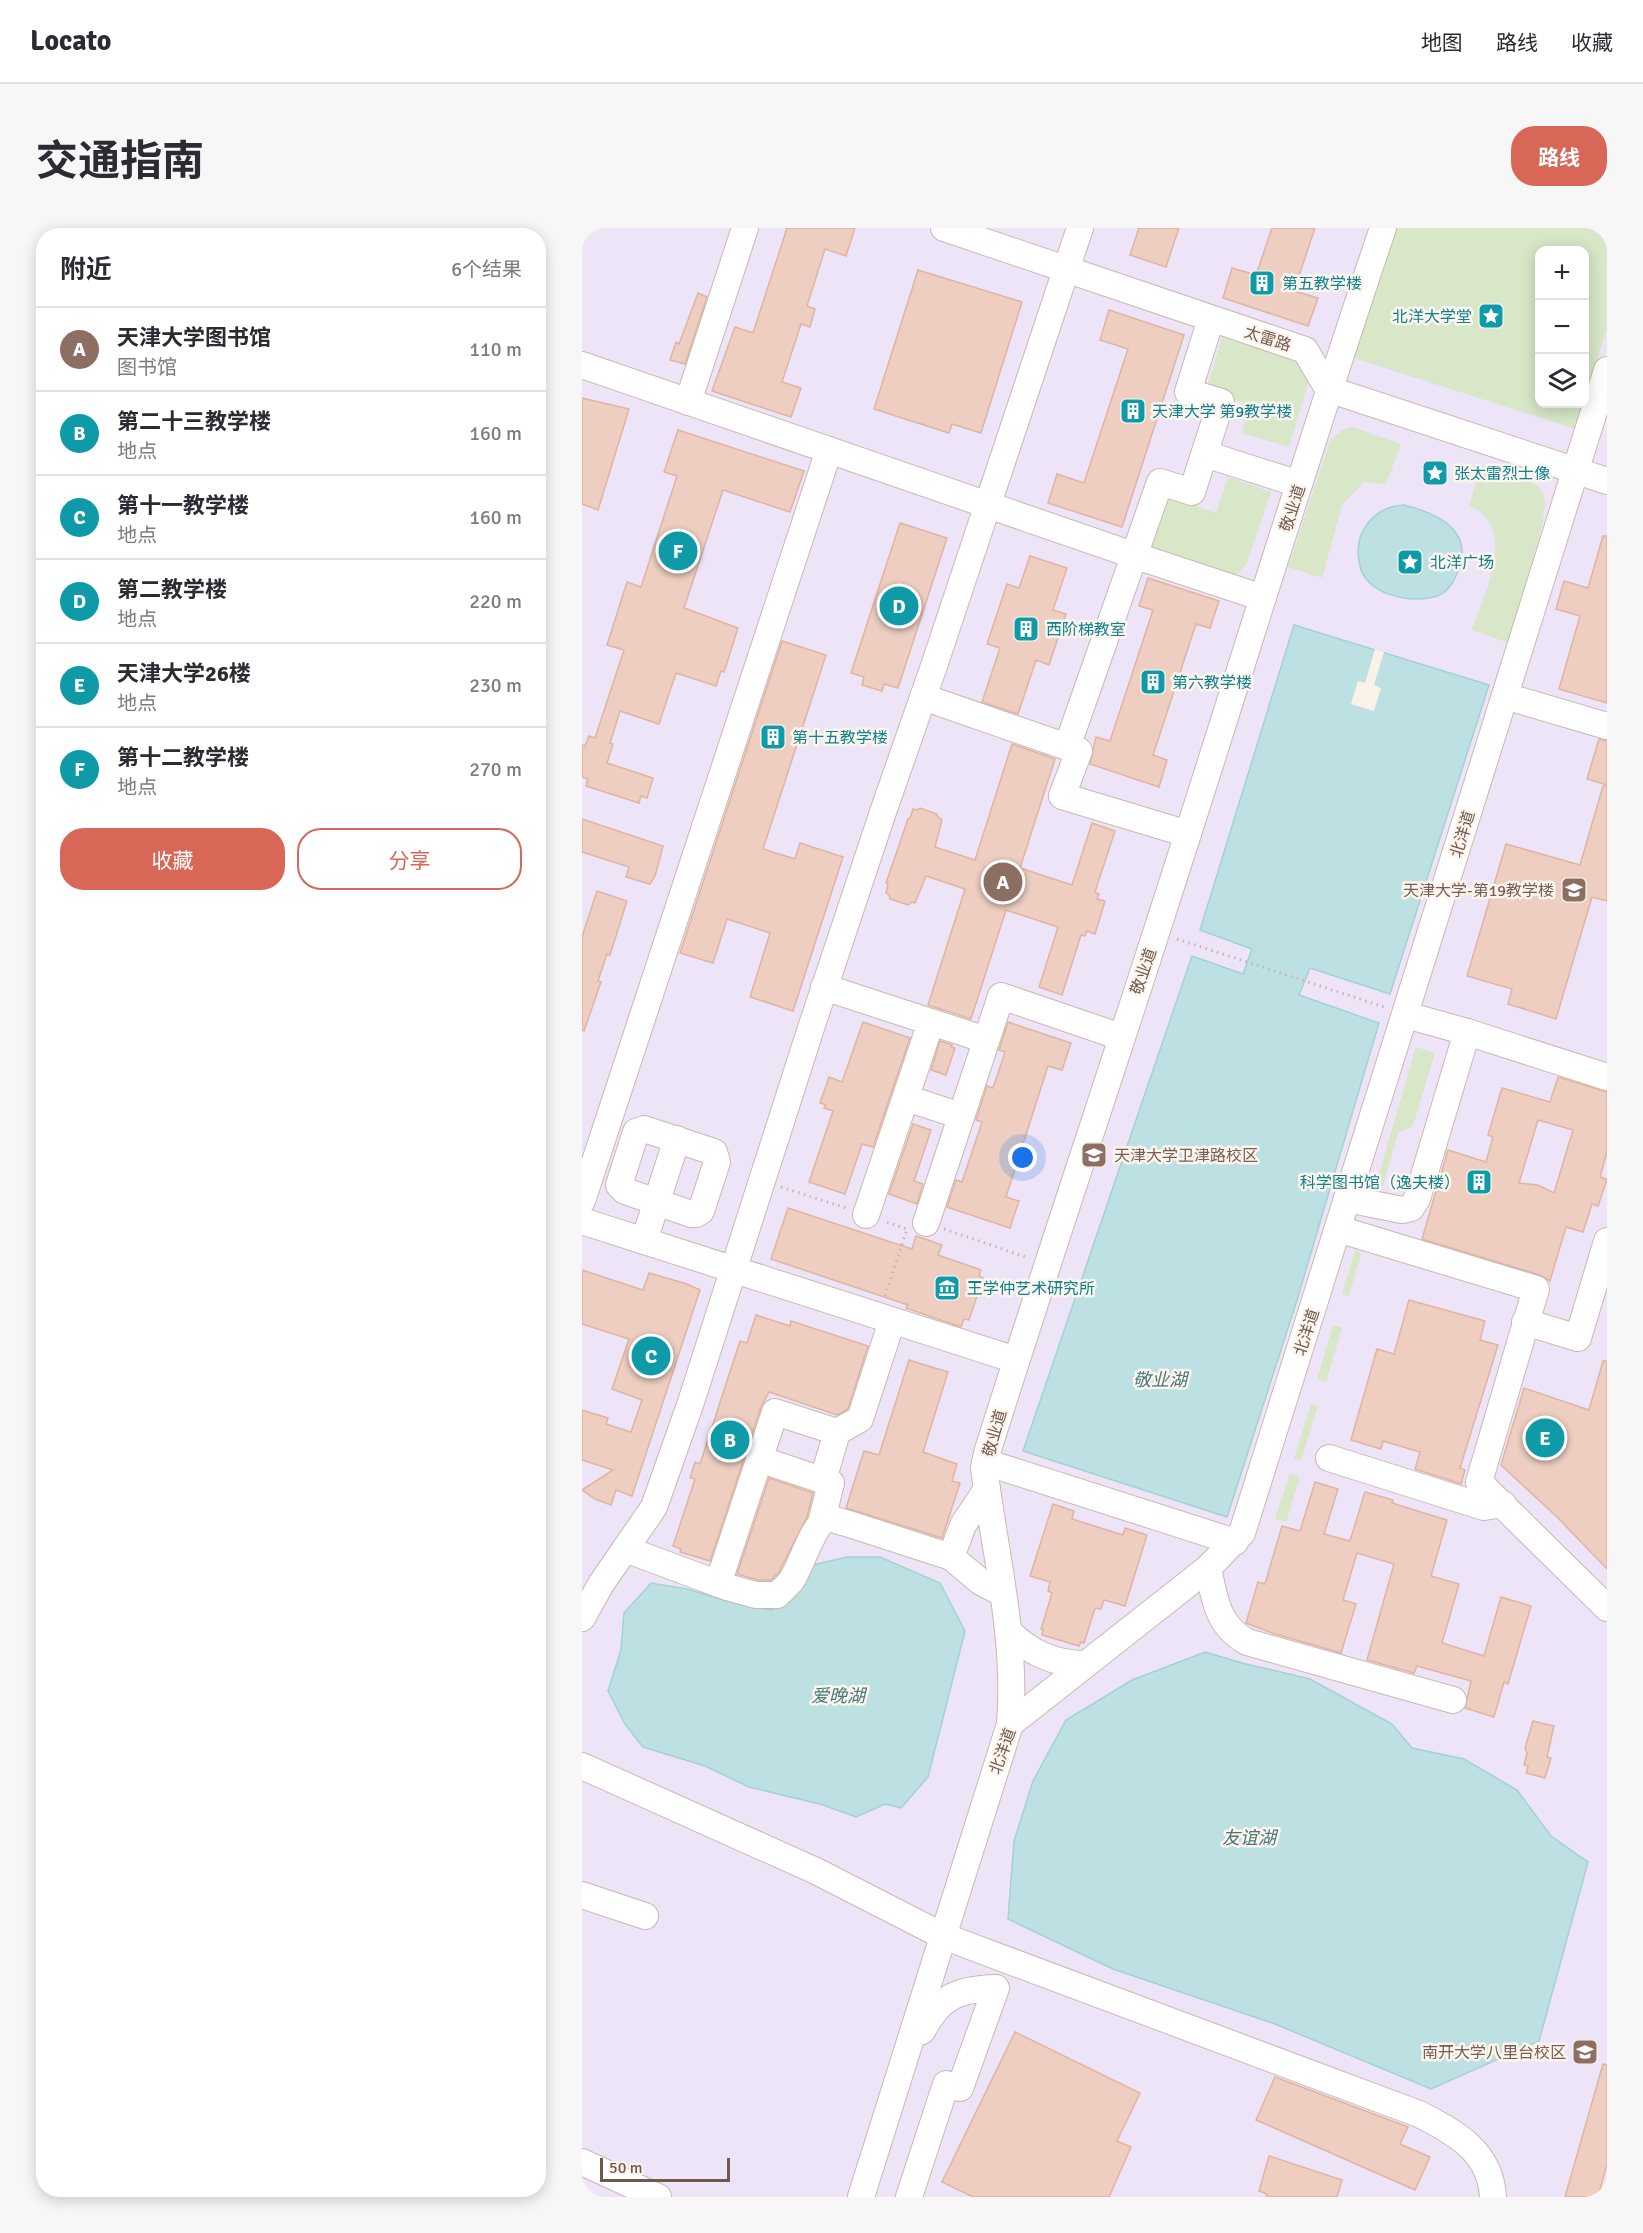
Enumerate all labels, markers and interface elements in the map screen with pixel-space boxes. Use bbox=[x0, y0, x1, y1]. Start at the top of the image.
text: Locato bbox=[30, 24, 111, 58]
text: 地图 bbox=[1421, 30, 1463, 56]
text: 路线 bbox=[1496, 30, 1538, 56]
text: 收藏 bbox=[1571, 30, 1613, 56]
button: 路线 bbox=[1511, 126, 1607, 186]
text: 交通指南 bbox=[36, 136, 204, 187]
map controls bbox=[1535, 246, 1589, 408]
button: + bbox=[1535, 246, 1589, 300]
text: 附近 bbox=[60, 254, 112, 286]
text: 6个结果 bbox=[451, 257, 522, 282]
building icon: 第五教学楼 bbox=[1247, 268, 1277, 298]
place label: 第五教学楼 bbox=[1282, 274, 1362, 294]
button: − bbox=[1535, 300, 1589, 354]
place icon: 北洋大学堂 bbox=[1476, 301, 1506, 331]
place label: 北洋大学堂 bbox=[1392, 307, 1472, 327]
street label: 太雷路 bbox=[1242, 322, 1294, 356]
text: 天津大学图书馆 bbox=[117, 324, 271, 351]
text: A bbox=[73, 337, 86, 362]
text: 110 m bbox=[469, 337, 522, 362]
button: layers bbox=[1535, 354, 1589, 408]
text: 图书馆 bbox=[117, 355, 177, 380]
building icon: 天津大学 第9教学楼 bbox=[1118, 396, 1148, 426]
place label: 天津大学 第9教学楼 bbox=[1152, 402, 1292, 422]
text: 第二十三教学楼 bbox=[117, 408, 271, 435]
text: B bbox=[73, 421, 86, 446]
text: 160 m bbox=[469, 421, 522, 446]
text: 地点 bbox=[117, 439, 157, 464]
place icon: 张太雷烈士像 bbox=[1420, 458, 1450, 488]
place label: 张太雷烈士像 bbox=[1454, 464, 1550, 484]
street label: 敬业道 bbox=[1276, 482, 1310, 534]
text: 第十一教学楼 bbox=[117, 492, 249, 519]
text: C bbox=[73, 505, 86, 530]
text: 160 m bbox=[469, 505, 522, 530]
text: 地点 bbox=[117, 523, 157, 548]
pin: F bbox=[658, 528, 698, 574]
place icon: 北洋广场 bbox=[1395, 547, 1425, 577]
place label: 北洋广场 bbox=[1430, 553, 1494, 573]
text: 第二教学楼 bbox=[117, 576, 227, 603]
pin: D bbox=[880, 584, 918, 628]
text: D bbox=[73, 589, 86, 614]
text: 220 m bbox=[469, 589, 522, 614]
text: 地点 bbox=[117, 607, 157, 632]
building icon: 西阶梯教室 bbox=[1011, 614, 1041, 644]
place label: 西阶梯教室 bbox=[1046, 620, 1126, 640]
text: 天津大学26楼 bbox=[117, 660, 251, 687]
building icon: 第六教学楼 bbox=[1138, 667, 1168, 697]
text: E bbox=[74, 673, 85, 698]
text: 230 m bbox=[469, 673, 522, 698]
place label: 第六教学楼 bbox=[1172, 673, 1252, 693]
text: 地点 bbox=[117, 691, 157, 716]
building icon: 第十五教学楼 bbox=[758, 722, 788, 752]
place label: 第十五教学楼 bbox=[792, 728, 888, 748]
text: 第十二教学楼 bbox=[117, 744, 249, 771]
text: F bbox=[74, 757, 85, 782]
text: 270 m bbox=[469, 757, 522, 782]
text: 地点 bbox=[117, 775, 157, 800]
street label: 北洋道 bbox=[1446, 808, 1480, 860]
button: 收藏 bbox=[60, 828, 285, 890]
button: 分享 bbox=[297, 828, 522, 890]
pin: A bbox=[984, 860, 1022, 904]
school or university icon: 天津大学-第19教学楼 bbox=[1559, 875, 1589, 905]
place label: 天津大学-第19教学楼 bbox=[1403, 881, 1554, 901]
street label: 敬业道 bbox=[1127, 945, 1161, 997]
school or university icon: 天津大学卫津路校区 bbox=[1079, 1140, 1109, 1170]
your location bbox=[1008, 1143, 1037, 1172]
place label: 天津大学卫津路校区 bbox=[1114, 1146, 1258, 1166]
building icon: 科学图书馆（逸夫楼） bbox=[1464, 1167, 1494, 1197]
place label: 科学图书馆（逸夫楼） bbox=[1300, 1173, 1460, 1193]
museum icon: 王学仲艺术研究所 bbox=[932, 1273, 962, 1303]
place label: 王学仲艺术研究所 bbox=[967, 1279, 1095, 1299]
street label: 北洋道 bbox=[1290, 1306, 1324, 1358]
pin: C bbox=[632, 1334, 670, 1378]
water label: 敬业湖 bbox=[1133, 1369, 1190, 1391]
street label: 敬业道 bbox=[979, 1407, 1011, 1459]
pin: E bbox=[1526, 1416, 1564, 1460]
pin: B bbox=[710, 1418, 750, 1462]
water label: 爱晚湖 bbox=[811, 1685, 868, 1707]
street label: 北洋道 bbox=[985, 1725, 1021, 1777]
water label: 友谊湖 bbox=[1222, 1827, 1279, 1849]
school or university icon: 南开大学八里台校区 bbox=[1570, 2037, 1600, 2067]
place label: 南开大学八里台校区 bbox=[1422, 2043, 1566, 2063]
scale bar bbox=[600, 2155, 730, 2182]
text: 50 m bbox=[609, 2158, 643, 2178]

